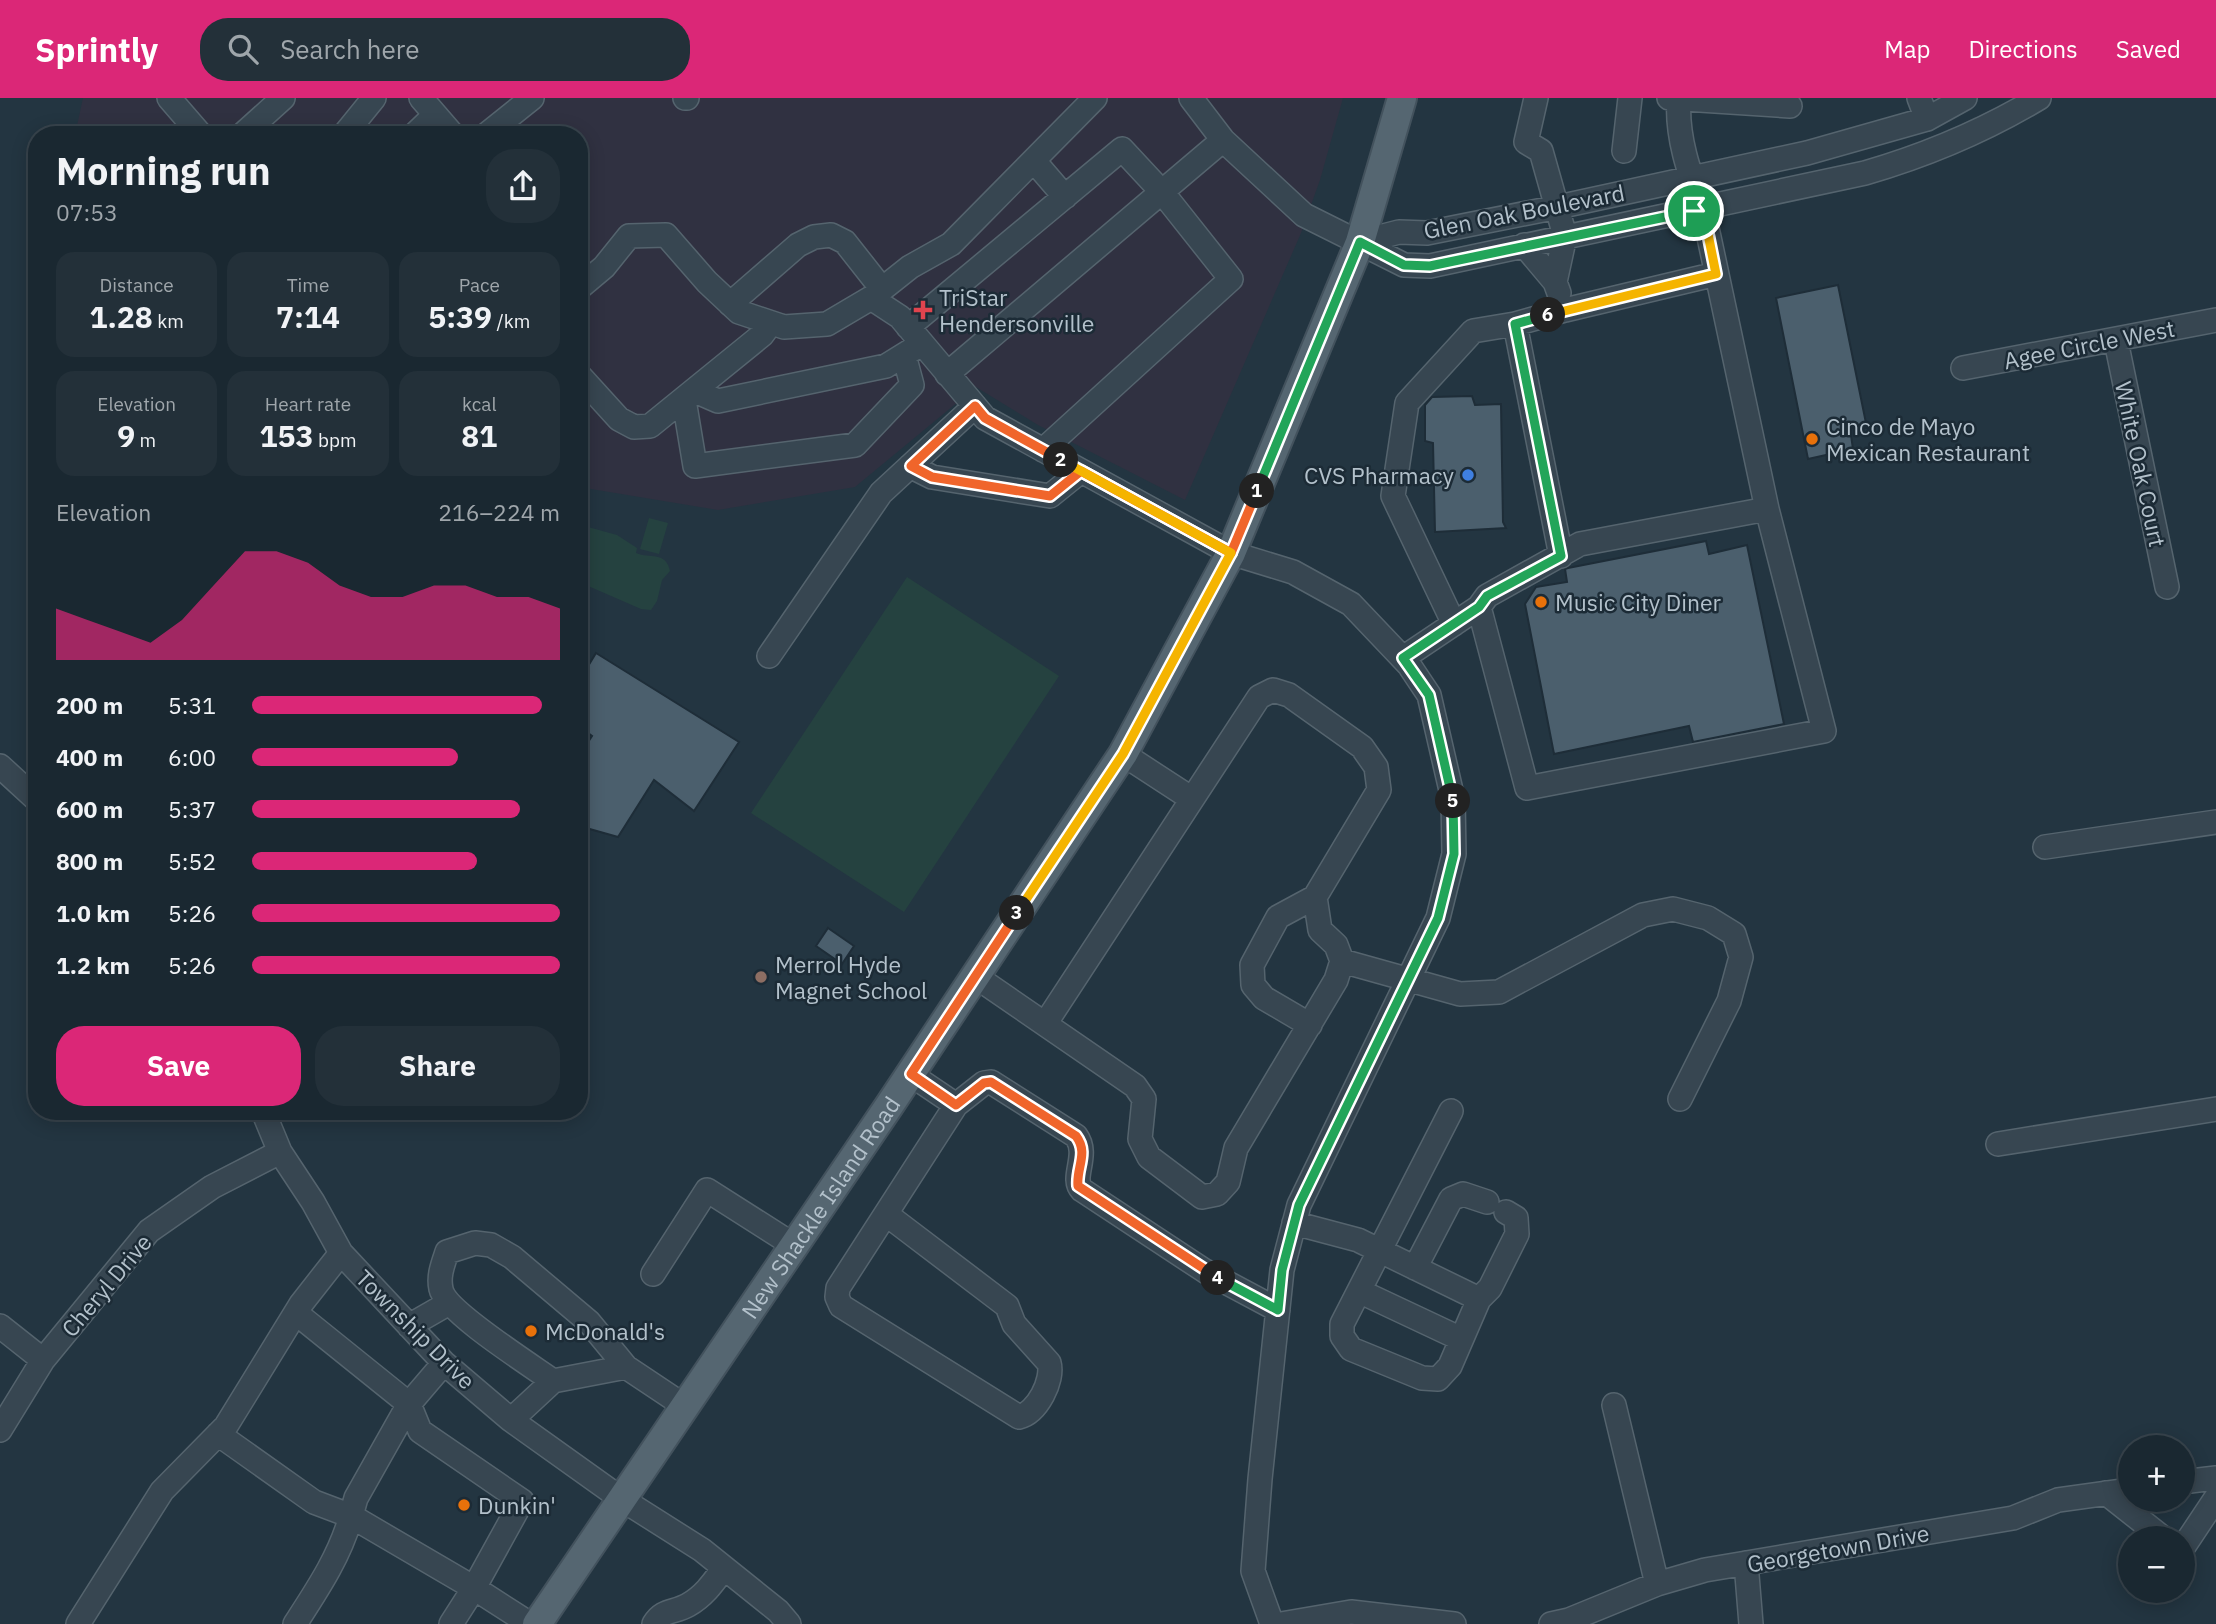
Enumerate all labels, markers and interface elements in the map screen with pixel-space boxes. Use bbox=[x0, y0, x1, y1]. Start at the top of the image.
search box bbox=[200, 18, 690, 81]
text: Sprintly bbox=[35, 28, 158, 71]
icon: search bbox=[224, 30, 262, 68]
text: Search here bbox=[280, 32, 420, 66]
text: Map bbox=[1884, 33, 1930, 65]
text: Directions bbox=[1968, 33, 2078, 65]
text: Saved bbox=[2116, 33, 2181, 65]
text: Morning run bbox=[56, 146, 271, 195]
button: share bbox=[486, 149, 560, 223]
street label: Glen Oak Boulevard bbox=[1421, 177, 1627, 245]
pin bbox=[1664, 181, 1724, 241]
icon: arrive bbox=[1675, 192, 1713, 230]
text: 07:53 bbox=[56, 197, 118, 227]
text: Distance bbox=[100, 273, 174, 297]
text: Time bbox=[287, 273, 329, 297]
text: Pace bbox=[459, 273, 500, 297]
place label: TriStar Hendersonville bbox=[939, 282, 1094, 338]
text: 1.28 bbox=[89, 297, 153, 336]
text: 7:14 bbox=[276, 297, 340, 336]
text: 5:39 bbox=[428, 297, 492, 336]
pin: 6 bbox=[1530, 298, 1566, 332]
marker: TriStar Hendersonville bbox=[913, 300, 933, 320]
text: 6 bbox=[1542, 302, 1553, 326]
text: km bbox=[153, 309, 184, 333]
text: /km bbox=[492, 309, 530, 333]
street label: Agee Circle West bbox=[2001, 313, 2177, 375]
street label: White Oak Court bbox=[2109, 379, 2173, 549]
text: Elevation bbox=[97, 392, 176, 416]
text: Heart rate bbox=[265, 392, 351, 416]
text: kcal bbox=[462, 392, 497, 416]
place label: Cinco de Mayo Mexican Restaurant bbox=[1826, 411, 2030, 467]
text: 9 bbox=[117, 416, 135, 455]
text: 153 bbox=[259, 416, 313, 455]
text: 81 bbox=[461, 416, 497, 455]
text: m bbox=[135, 428, 156, 452]
text: bpm bbox=[313, 428, 357, 452]
marker: Cinco de Mayo Mexican Restaurant bbox=[1804, 431, 1820, 447]
pin: 2 bbox=[1044, 442, 1078, 478]
text: 2 bbox=[1055, 447, 1066, 471]
place label: CVS Pharmacy bbox=[1304, 460, 1455, 490]
marker: CVS Pharmacy bbox=[1460, 467, 1476, 483]
pin: 1 bbox=[1240, 474, 1274, 508]
text: 1 bbox=[1251, 478, 1262, 502]
text: Elevation bbox=[56, 497, 151, 527]
text: 216–224 m bbox=[438, 497, 560, 527]
place label: Music City Diner bbox=[1555, 587, 1722, 617]
marker: Music City Diner bbox=[1533, 594, 1549, 610]
text: 200 m bbox=[56, 690, 123, 720]
text: 5:31 bbox=[168, 690, 216, 720]
text: 400 m bbox=[56, 742, 123, 772]
text: 6:00 bbox=[168, 742, 216, 772]
pin: 5 bbox=[1436, 784, 1470, 818]
text: 5 bbox=[1447, 788, 1458, 812]
text: 600 m bbox=[56, 794, 123, 824]
text: 5:37 bbox=[168, 794, 216, 824]
text: 800 m bbox=[56, 846, 123, 876]
text: 5:52 bbox=[168, 846, 216, 876]
pin: 3 bbox=[1000, 896, 1034, 930]
text: 1.0 km bbox=[56, 898, 130, 928]
text: 5:26 bbox=[168, 898, 216, 928]
text: 3 bbox=[1011, 900, 1022, 924]
place label: Merrol Hyde Magnet School bbox=[775, 949, 927, 1005]
text: 1.2 km bbox=[56, 950, 130, 980]
text: 5:26 bbox=[168, 950, 216, 980]
marker: Merrol Hyde Magnet School bbox=[753, 969, 769, 985]
button: Save bbox=[56, 1026, 301, 1106]
button: Share bbox=[315, 1026, 560, 1106]
street label: New Shackle Island Road bbox=[734, 1090, 906, 1324]
street label: Cheryl Drive bbox=[54, 1227, 158, 1343]
pin: 4 bbox=[1200, 1260, 1236, 1296]
street label: Township Drive bbox=[350, 1263, 482, 1395]
text: 4 bbox=[1212, 1265, 1223, 1289]
place label: McDonald's bbox=[545, 1316, 665, 1346]
marker: McDonald's bbox=[523, 1323, 539, 1339]
map controls bbox=[2118, 1435, 2195, 1603]
button: + bbox=[2118, 1435, 2195, 1512]
place label: Dunkin' bbox=[478, 1490, 556, 1520]
marker: Dunkin' bbox=[456, 1497, 472, 1513]
street label: Georgetown Drive bbox=[1745, 1517, 1931, 1579]
button: − bbox=[2118, 1526, 2195, 1603]

